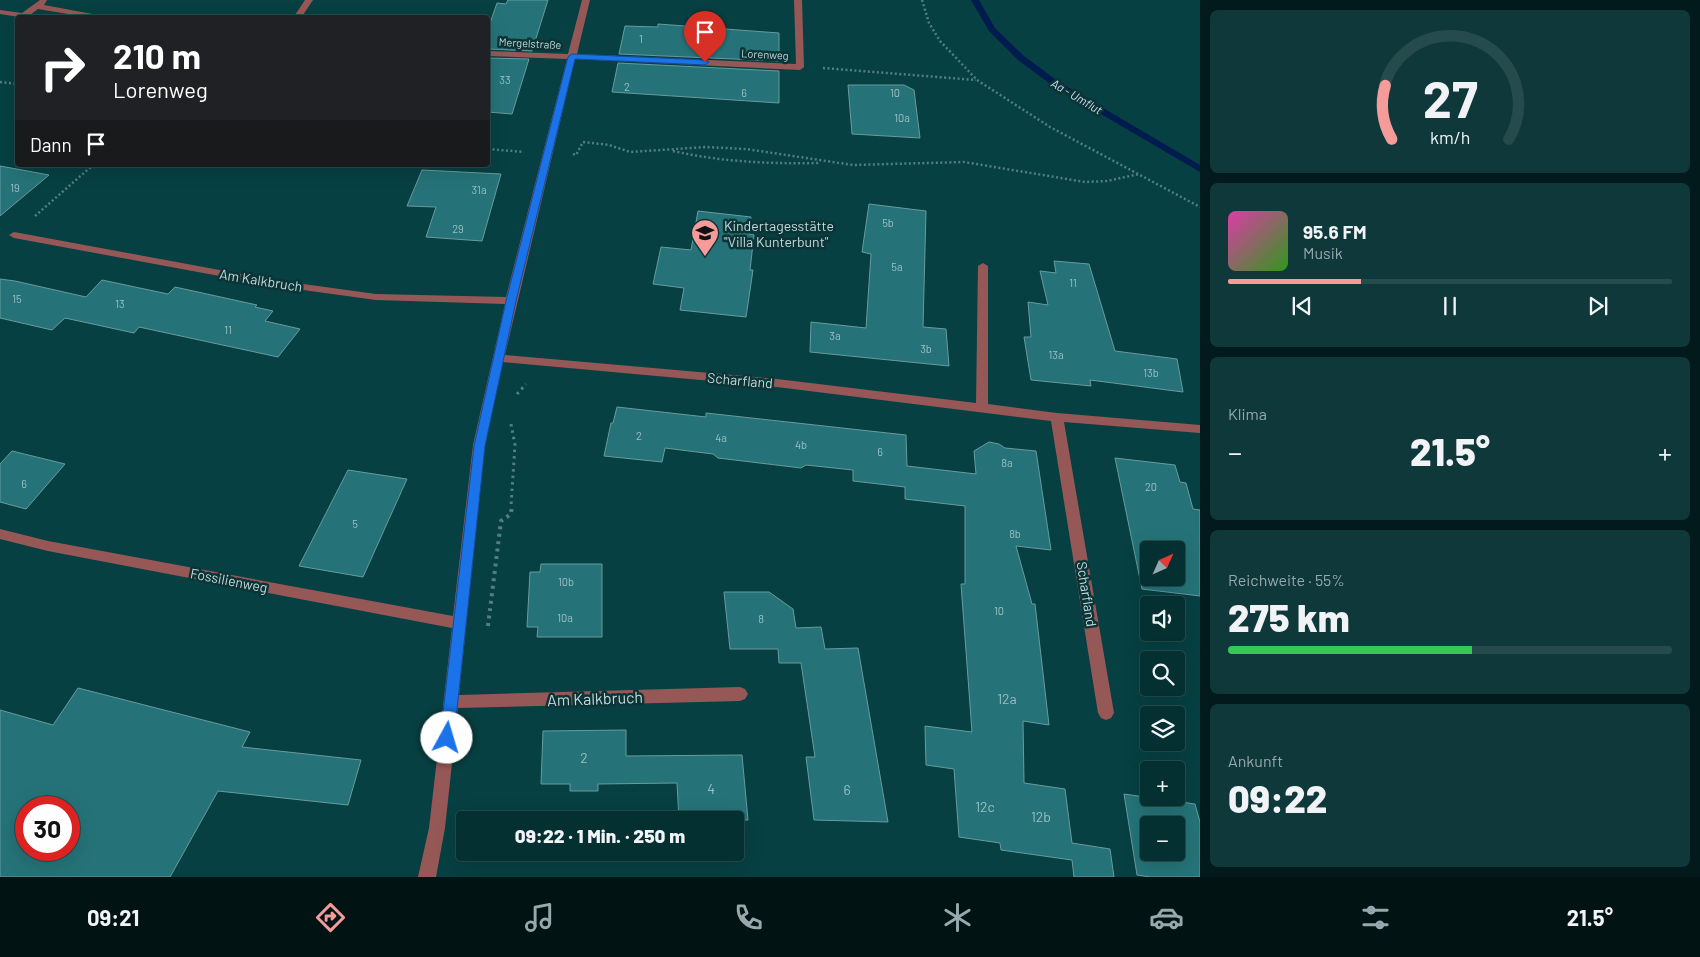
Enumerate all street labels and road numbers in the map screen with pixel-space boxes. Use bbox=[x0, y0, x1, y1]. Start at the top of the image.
street label: Mergelstraße bbox=[498, 35, 562, 51]
street label: Lorenweg bbox=[741, 46, 789, 62]
street label: Am Kalkbruch bbox=[218, 265, 304, 295]
street label: Scharfland bbox=[707, 369, 773, 391]
street label: Scharfland bbox=[1073, 560, 1101, 628]
street label: Fossilienweg bbox=[189, 564, 269, 596]
street label: Am Kalkbruch bbox=[547, 687, 643, 709]

